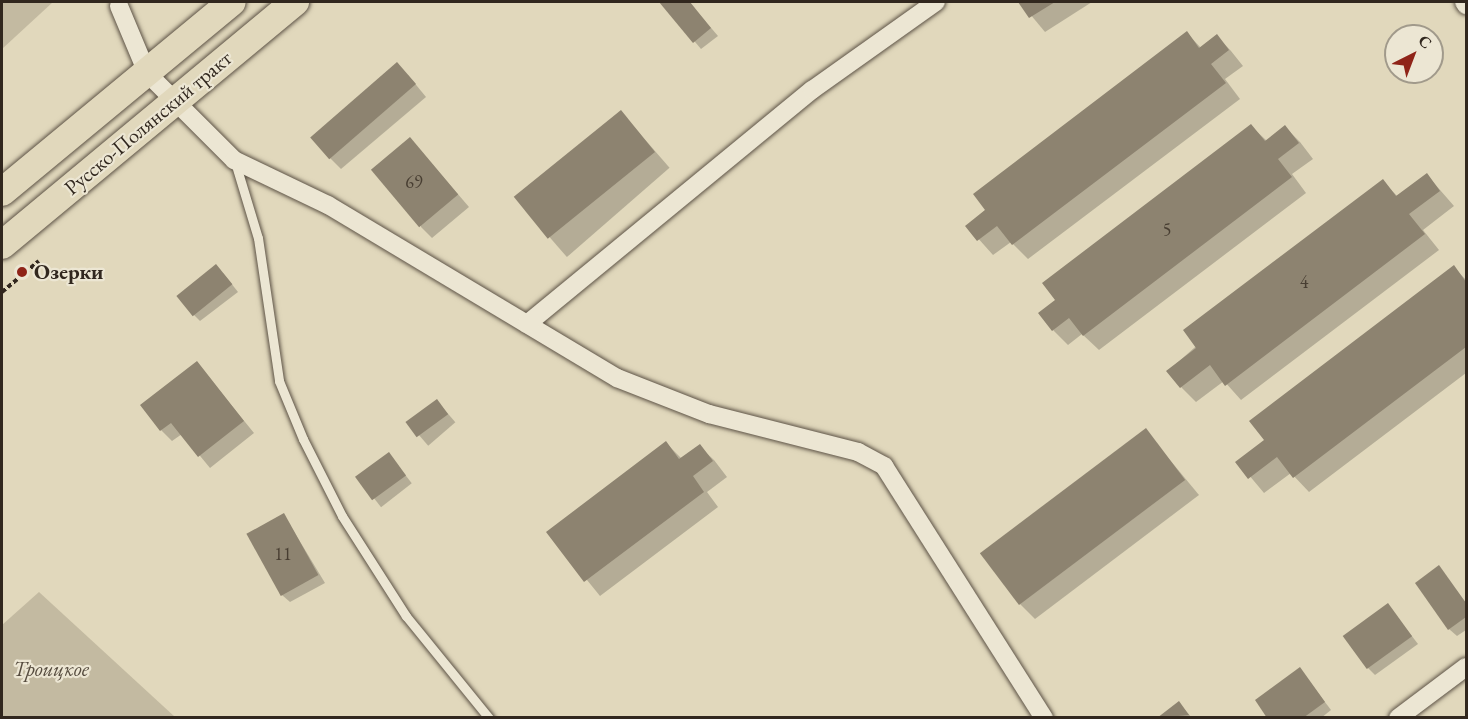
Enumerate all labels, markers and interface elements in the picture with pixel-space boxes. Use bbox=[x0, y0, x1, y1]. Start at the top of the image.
north arrow bbox=[1384, 24, 1444, 84]
text: С bbox=[1414, 30, 1436, 53]
street label: Русско-Полянский тракт bbox=[59, 46, 237, 200]
house number: 69 bbox=[405, 171, 423, 193]
house number: 5 bbox=[1163, 219, 1171, 241]
place label: Озерки bbox=[34, 259, 103, 285]
marker: Озерки bbox=[15, 265, 29, 279]
house number: 4 bbox=[1300, 271, 1308, 293]
house number: 11 bbox=[274, 543, 292, 565]
park label: Троицкое bbox=[13, 656, 89, 682]

